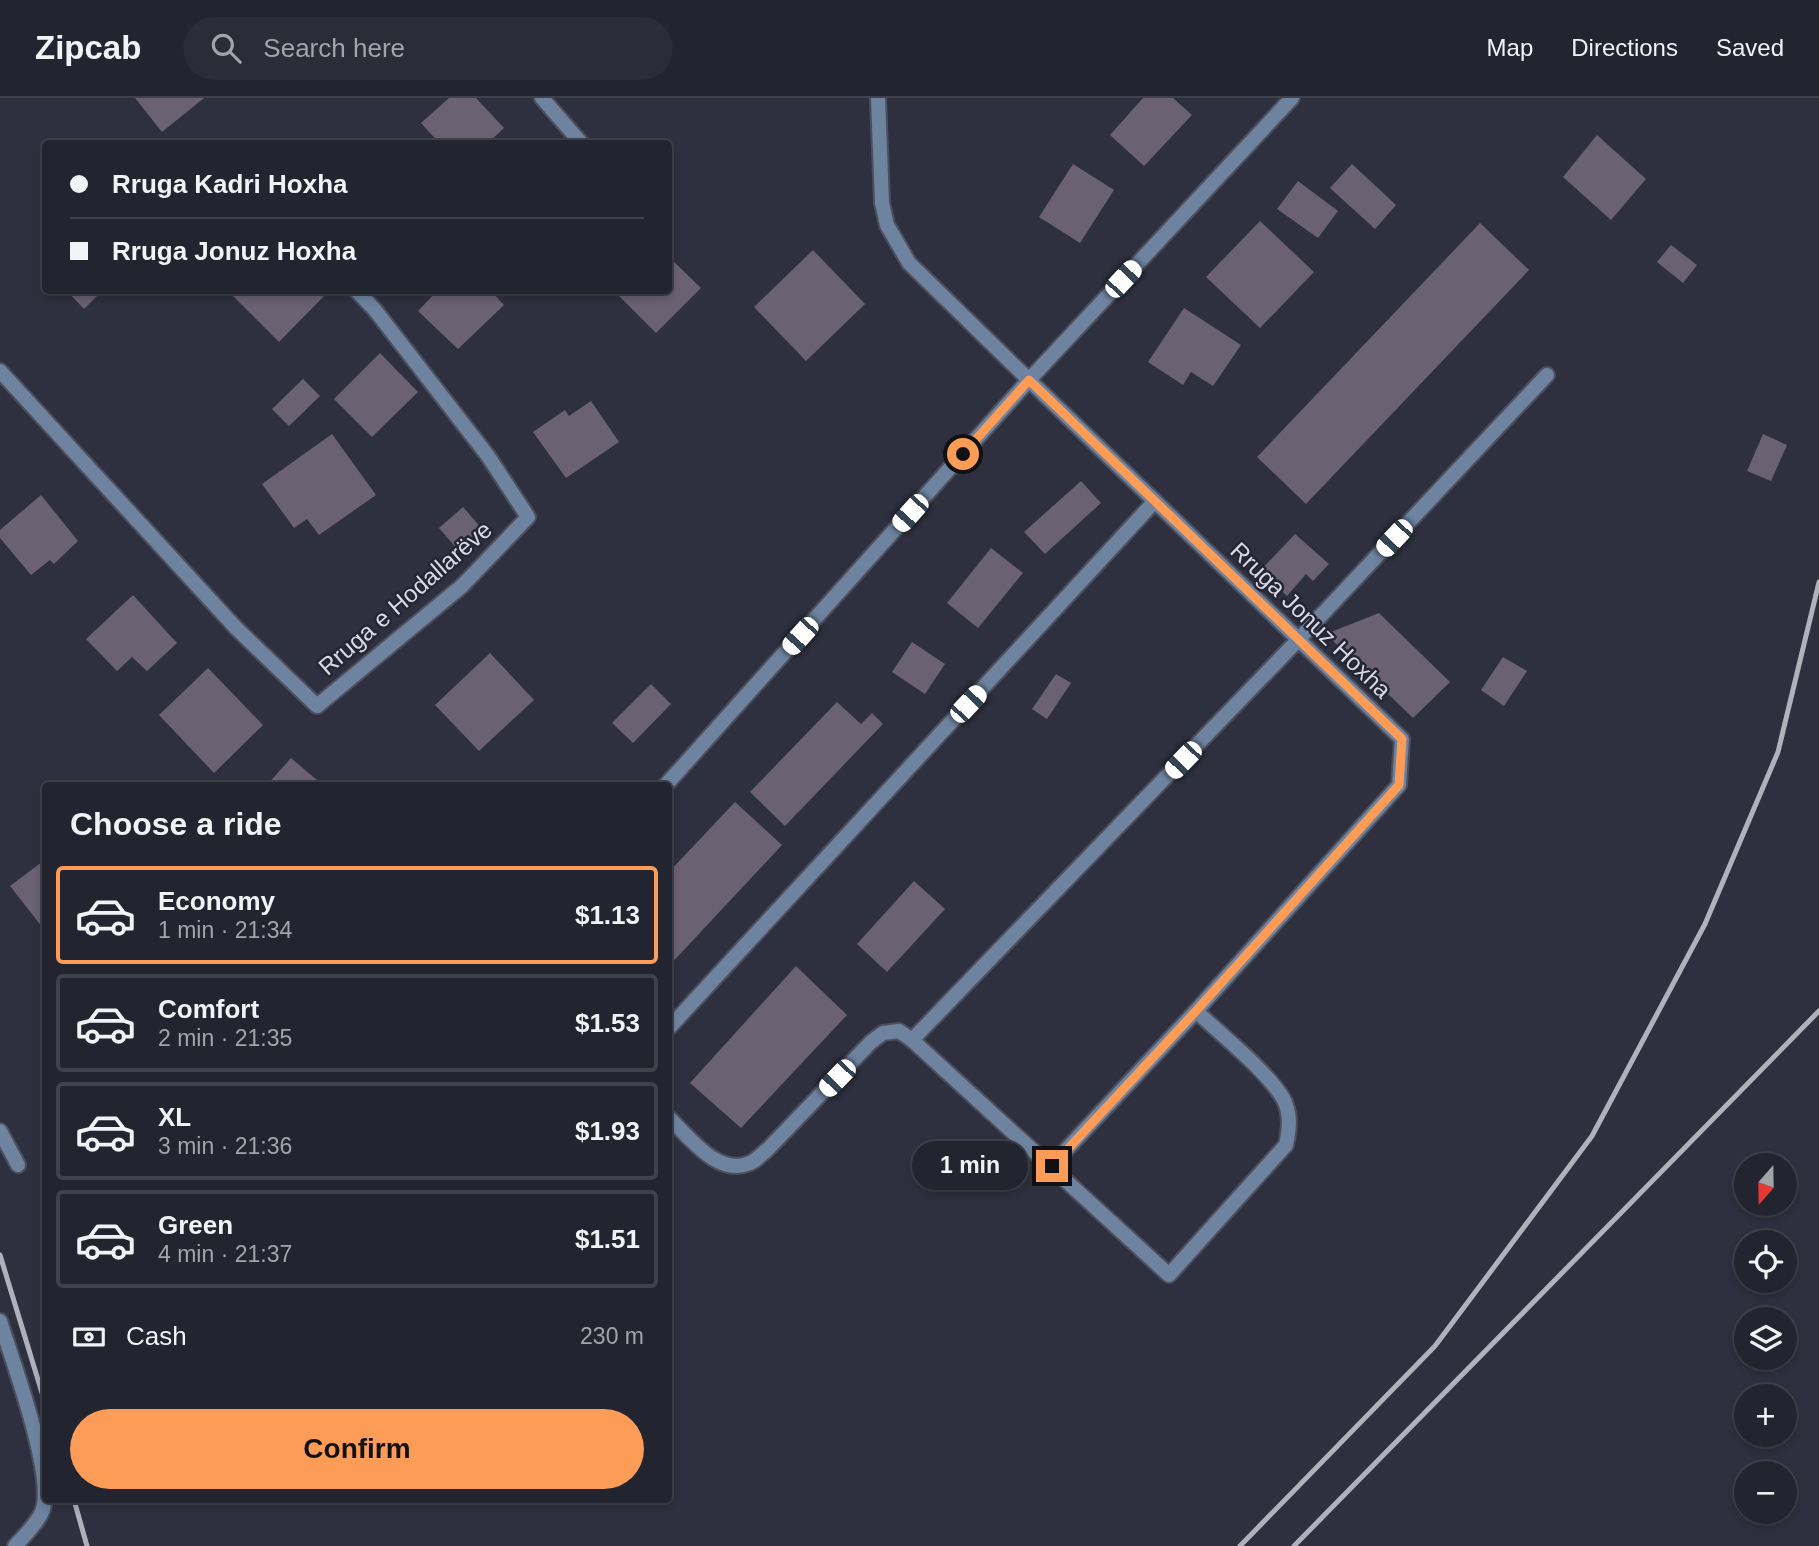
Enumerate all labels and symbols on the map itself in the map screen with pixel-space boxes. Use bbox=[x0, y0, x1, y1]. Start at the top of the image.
car bbox=[1101, 256, 1146, 302]
route start bbox=[947, 438, 979, 470]
car bbox=[889, 490, 932, 536]
car bbox=[1372, 515, 1417, 561]
street label: Rruga e Hodallarëve bbox=[313, 516, 497, 680]
street label: Rruga Jonuz Hoxha bbox=[1225, 537, 1397, 704]
car bbox=[779, 613, 822, 659]
car bbox=[946, 681, 991, 727]
car bbox=[1161, 738, 1206, 782]
car bbox=[815, 1056, 860, 1100]
callout: 1 min bbox=[912, 1142, 1028, 1190]
route end bbox=[1036, 1150, 1068, 1182]
north arrow bbox=[1734, 1153, 1797, 1216]

